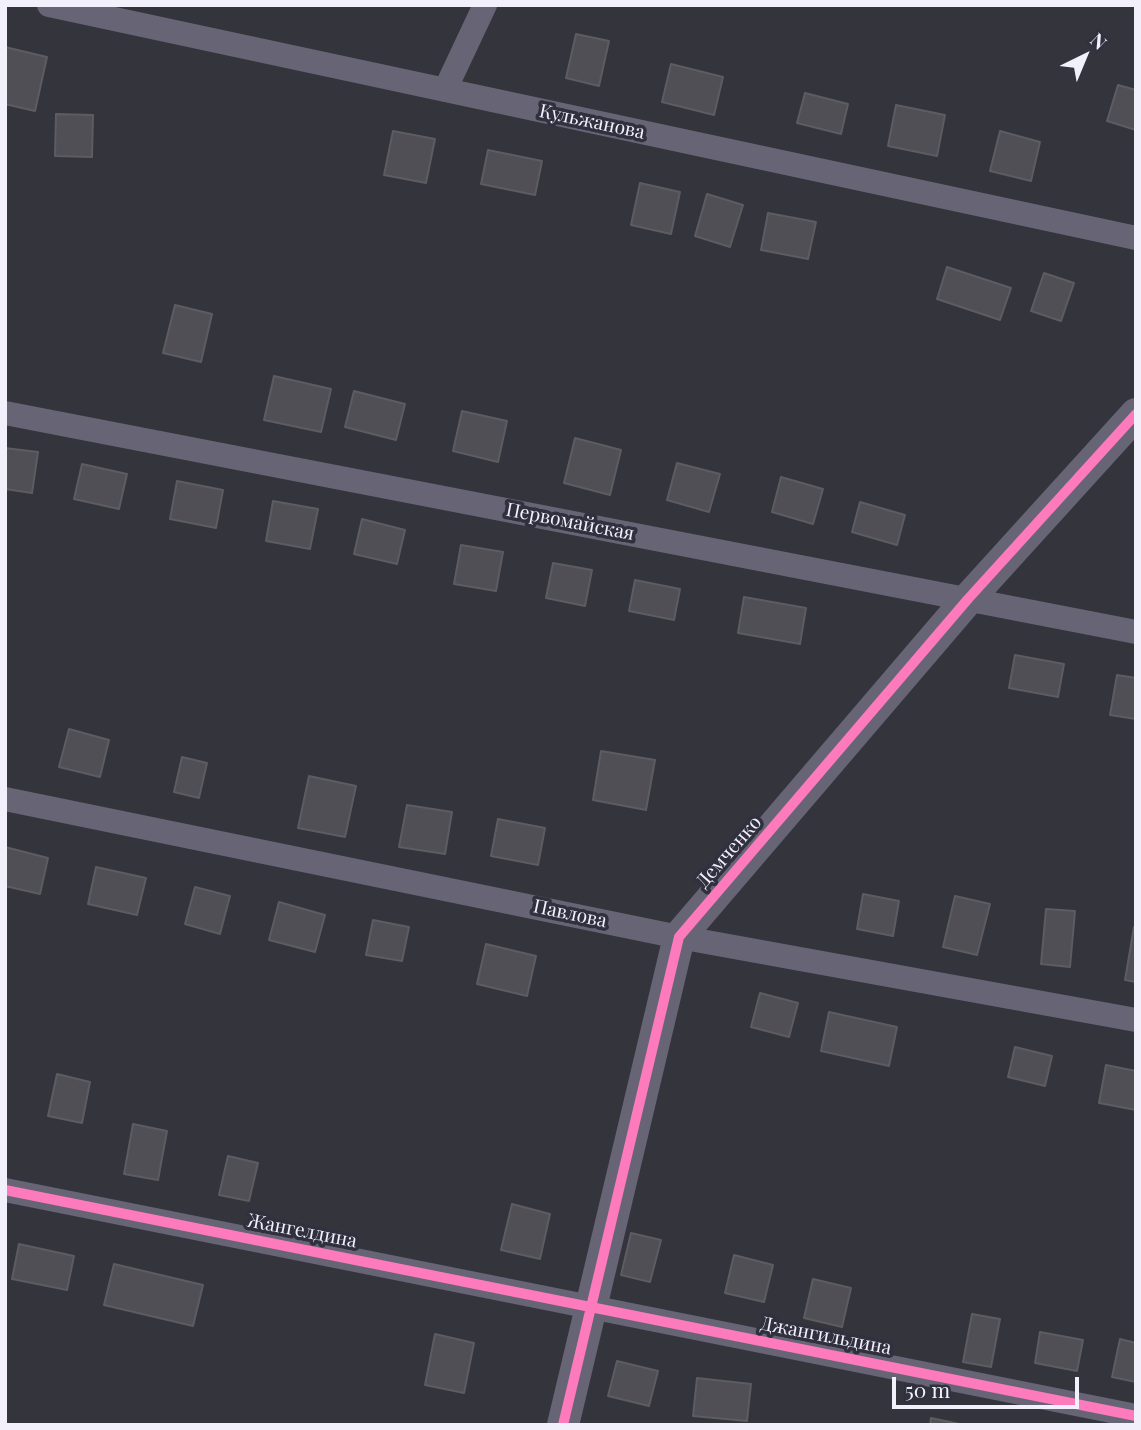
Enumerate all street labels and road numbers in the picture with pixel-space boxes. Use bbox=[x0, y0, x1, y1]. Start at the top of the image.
street label: Кульжанова bbox=[537, 100, 647, 144]
street label: Первомайская bbox=[504, 498, 636, 546]
street label: Демченко bbox=[692, 811, 766, 893]
street label: Павлова bbox=[531, 895, 609, 933]
street label: Жангелдина bbox=[245, 1209, 359, 1253]
street label: Джангильдина bbox=[759, 1312, 893, 1360]

